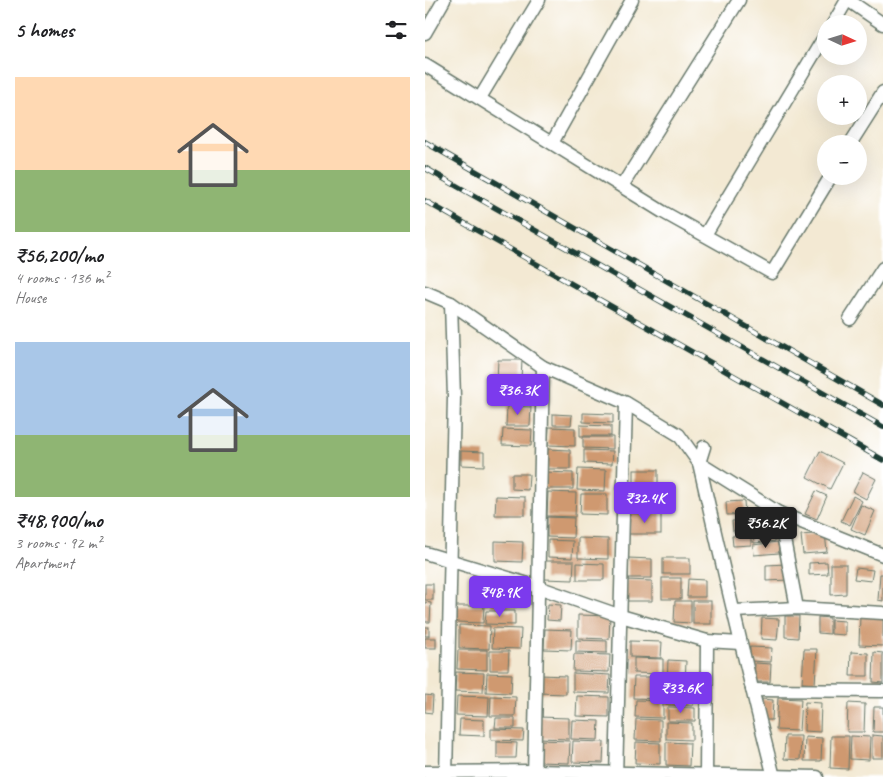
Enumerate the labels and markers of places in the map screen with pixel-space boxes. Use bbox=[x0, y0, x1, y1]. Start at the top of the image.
pin: ₹36.3K bbox=[477, 374, 559, 416]
pin: ₹32.4K bbox=[604, 482, 686, 524]
pin: ₹56.2K bbox=[725, 506, 807, 549]
pin: ₹48.9K bbox=[459, 576, 541, 618]
pin: ₹33.6K bbox=[640, 672, 722, 714]

